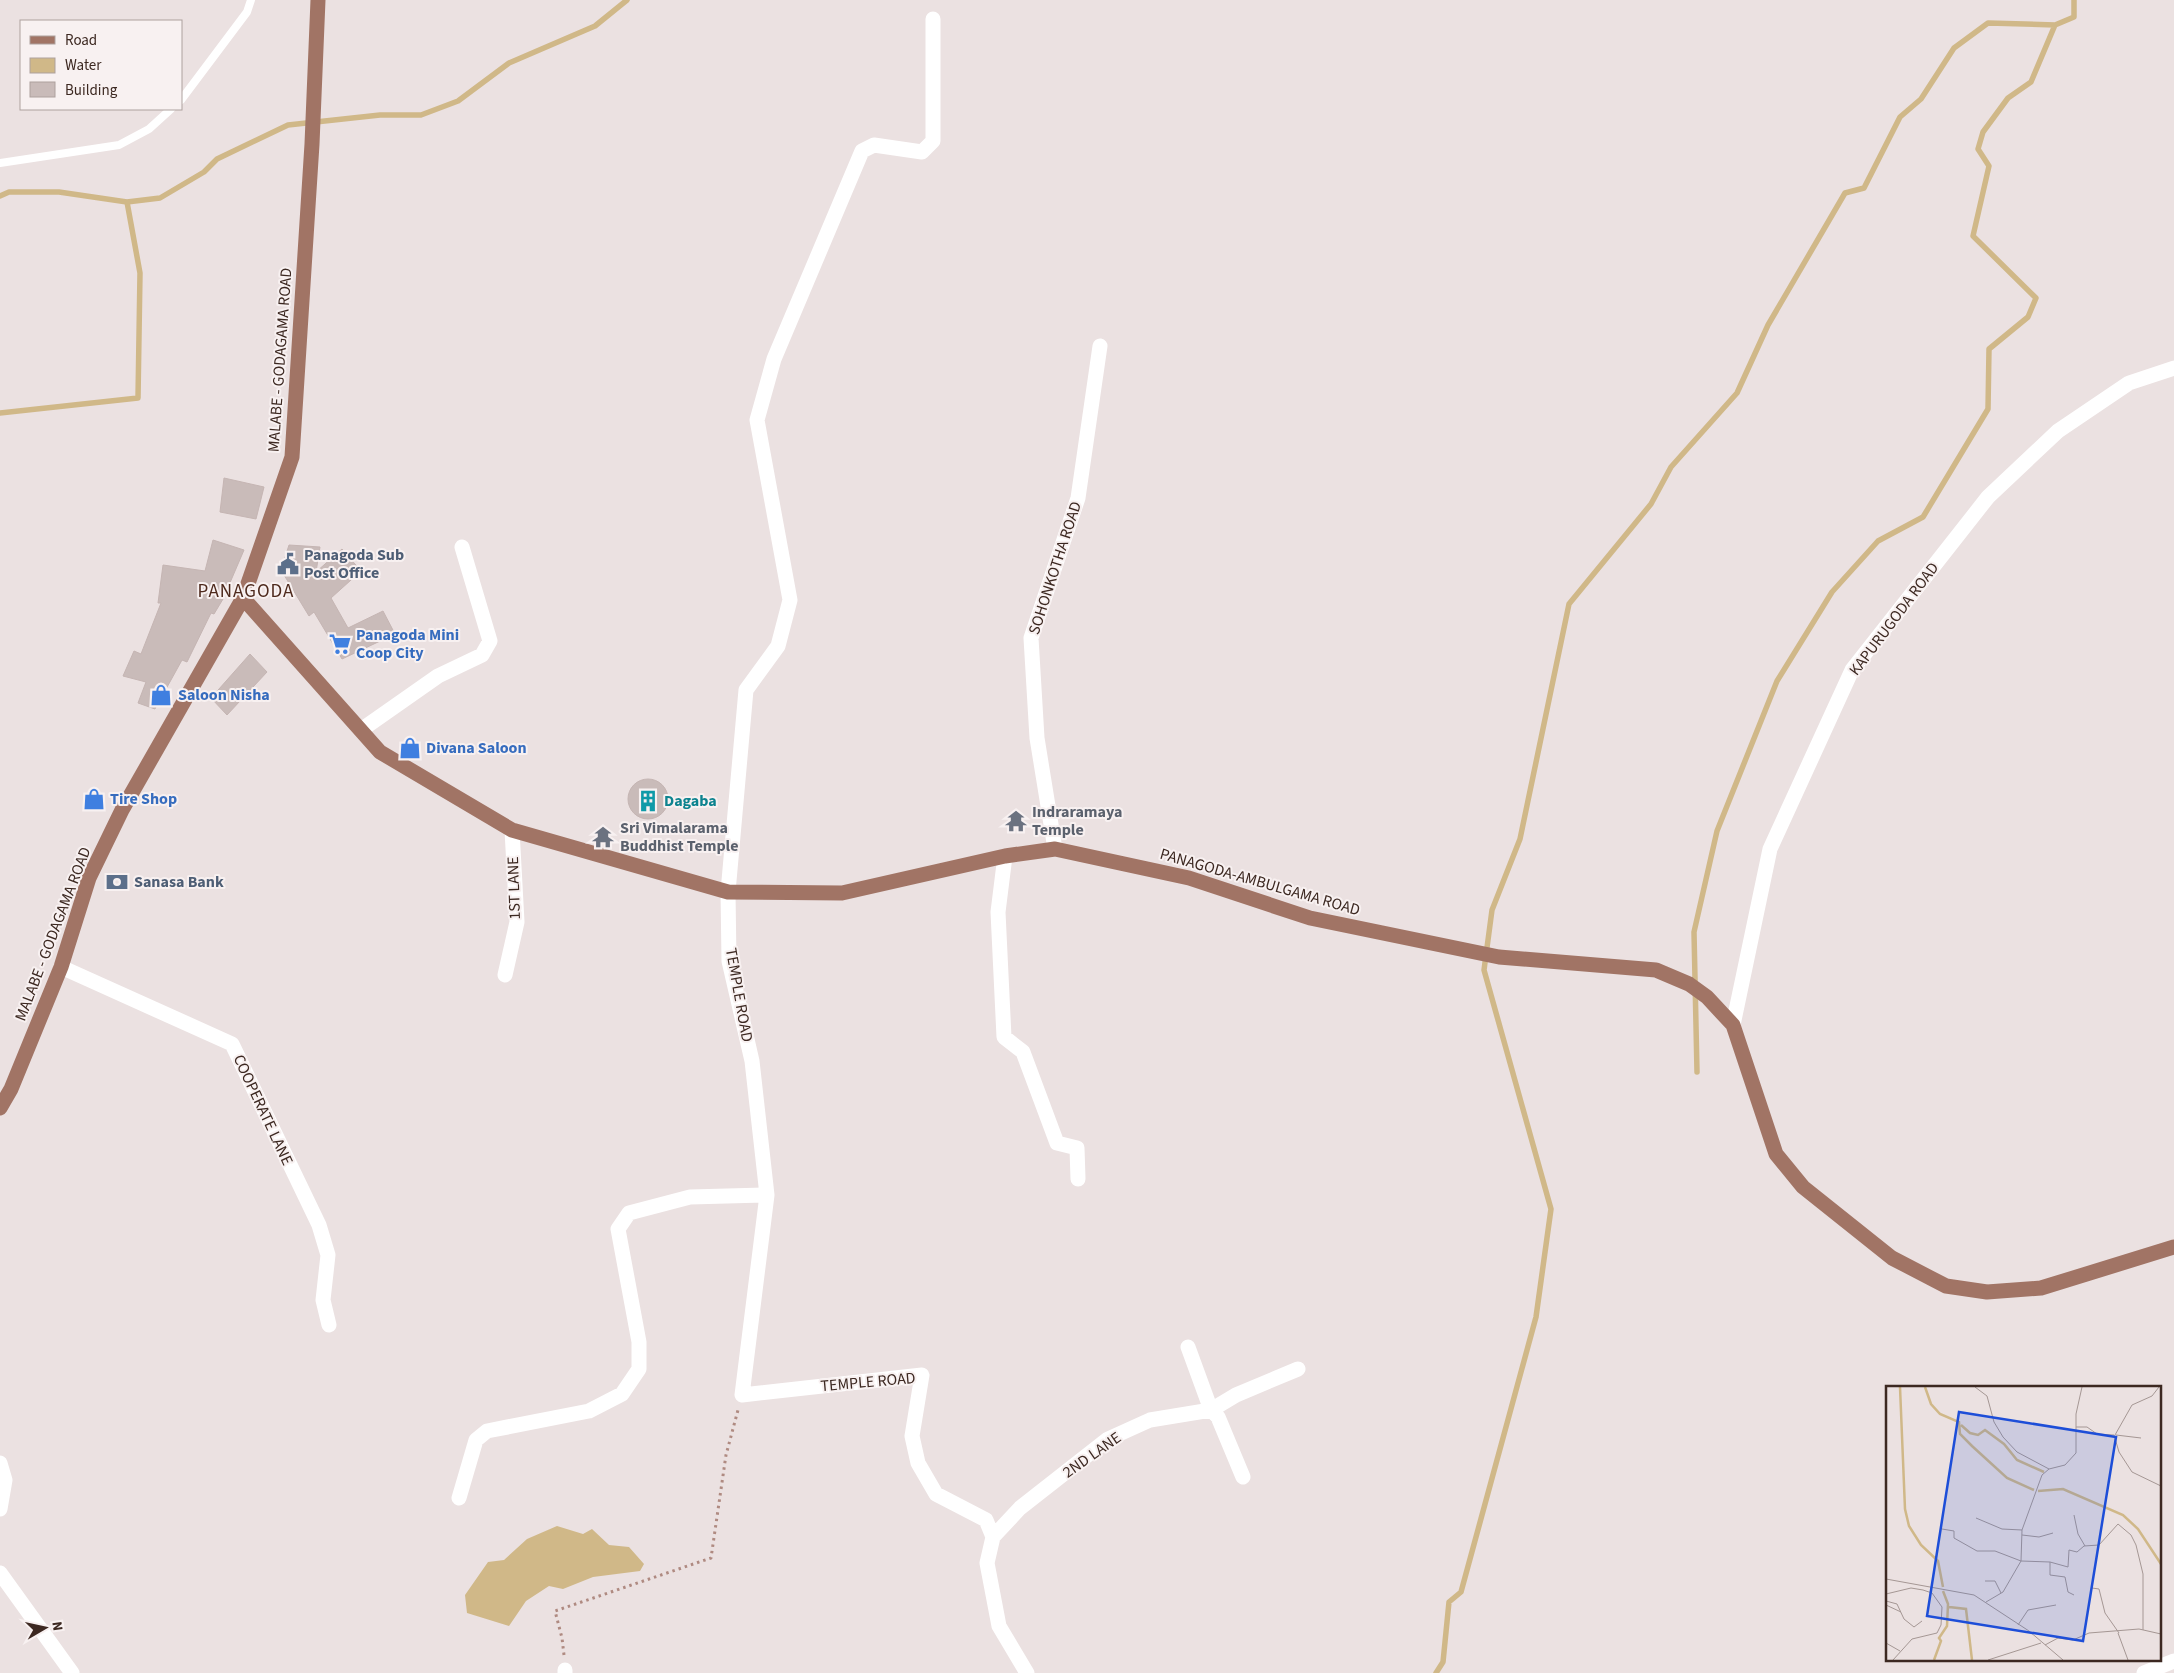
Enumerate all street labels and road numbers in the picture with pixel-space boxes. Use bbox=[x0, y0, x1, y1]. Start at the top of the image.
street label: MALABE - GODAGAMA ROAD bbox=[263, 267, 297, 453]
street label: SOHONKOTHA ROAD bbox=[1023, 498, 1087, 637]
street label: KAPURUGODA ROAD bbox=[1844, 558, 1944, 680]
street label: PANAGODA-AMBULGAMA ROAD bbox=[1157, 843, 1363, 921]
street label: MALABE - GODAGAMA ROAD bbox=[10, 844, 96, 1024]
street label: 1ST LANE bbox=[502, 856, 526, 920]
street label: TEMPLE ROAD bbox=[720, 946, 758, 1044]
street label: COOPERATE LANE bbox=[228, 1051, 298, 1169]
street label: TEMPLE ROAD bbox=[820, 1367, 917, 1397]
street label: 2ND LANE bbox=[1058, 1427, 1126, 1483]

